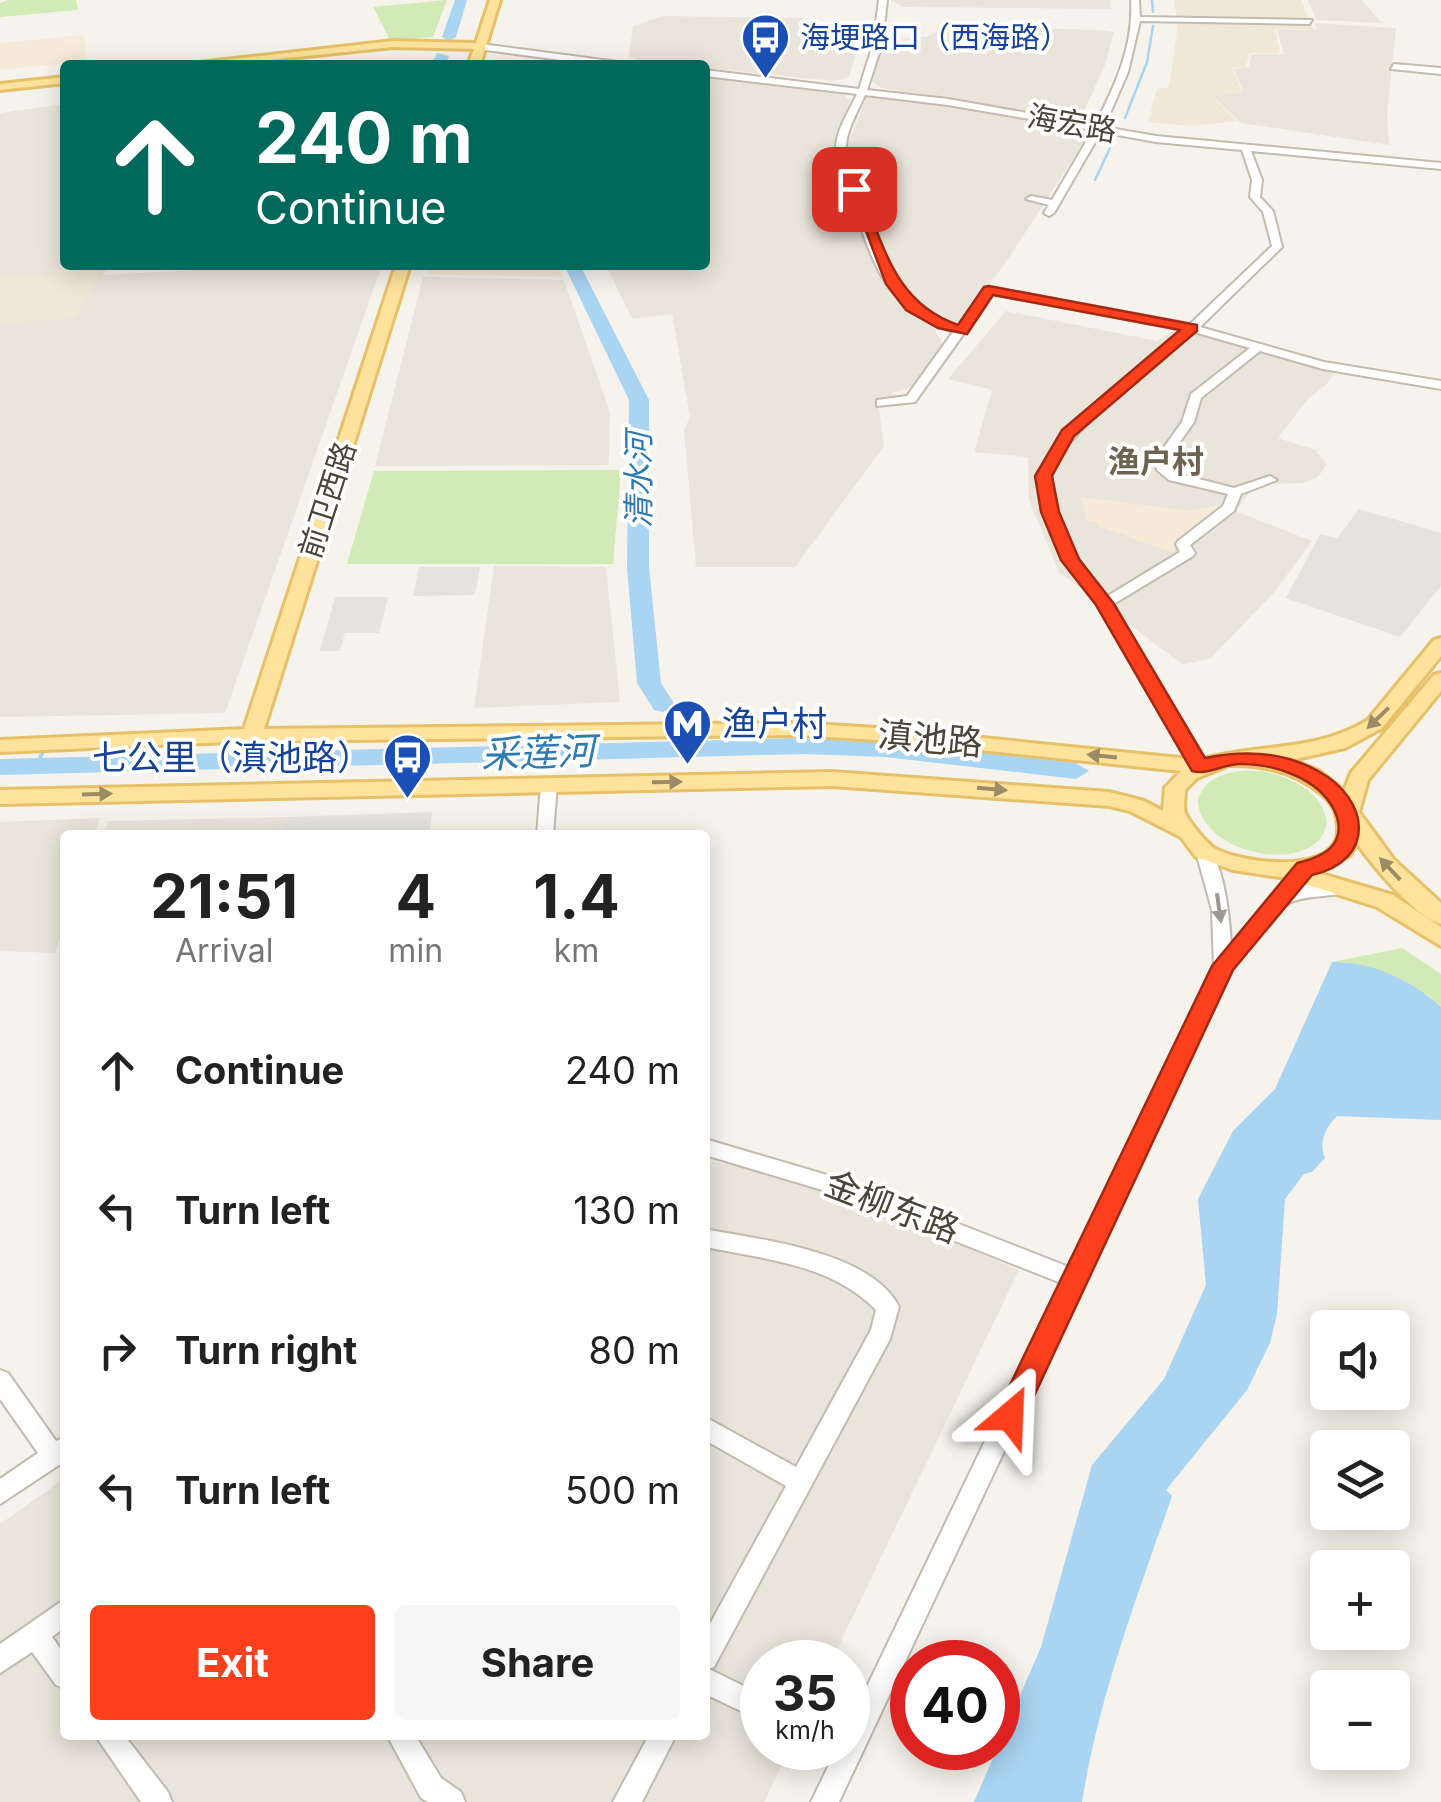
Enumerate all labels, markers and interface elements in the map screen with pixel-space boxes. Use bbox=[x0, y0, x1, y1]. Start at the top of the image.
bus stop icon: 海埂路口（西海路） bbox=[739, 12, 791, 80]
place label: 海埂路口（西海路） bbox=[800, 19, 1070, 55]
text: 240 m bbox=[255, 95, 473, 180]
street label: 海宏路 bbox=[1025, 97, 1120, 149]
icon: ahead bbox=[90, 100, 220, 230]
pin bbox=[812, 147, 897, 232]
icon: arrive bbox=[827, 162, 882, 217]
text: Continue bbox=[255, 180, 447, 235]
water label: 清水河 bbox=[619, 426, 658, 528]
street label: 前卫西路 bbox=[291, 437, 363, 562]
district label: 渔户村 bbox=[1108, 442, 1204, 481]
metro station icon: 渔户村 bbox=[661, 698, 713, 766]
place label: 渔户村 bbox=[722, 702, 827, 744]
one-way arrow bbox=[1366, 706, 1390, 729]
street label: 滇池路 bbox=[876, 713, 984, 764]
water label: 采莲河 bbox=[480, 727, 603, 777]
bus stop icon: 七公里（滇池路） bbox=[381, 732, 433, 800]
place label: 七公里（滇池路） bbox=[92, 736, 372, 778]
one-way arrow bbox=[1086, 748, 1118, 764]
one-way arrow bbox=[652, 774, 684, 790]
one-way arrow bbox=[977, 781, 1008, 797]
one-way arrow bbox=[82, 785, 114, 801]
one-way arrow bbox=[1379, 857, 1402, 881]
text: 21:51 bbox=[150, 860, 298, 932]
text: 4 bbox=[395, 860, 436, 932]
text: 1.4 bbox=[533, 860, 620, 932]
one-way arrow bbox=[1212, 893, 1228, 924]
text: Arrival bbox=[175, 931, 273, 970]
text: min bbox=[388, 931, 443, 970]
text: km bbox=[554, 931, 599, 970]
icon: ahead bbox=[90, 1043, 145, 1098]
text: Continue bbox=[175, 1047, 344, 1093]
text: 240 m bbox=[565, 1047, 680, 1093]
street label: 金柳东路 bbox=[819, 1161, 965, 1251]
icon: left bbox=[90, 1183, 145, 1238]
text: Turn left bbox=[175, 1187, 330, 1233]
text: 130 m bbox=[573, 1187, 680, 1233]
map controls bbox=[1310, 1310, 1410, 1770]
button: sound bbox=[1310, 1310, 1410, 1410]
icon: right bbox=[90, 1323, 145, 1378]
text: Turn right bbox=[175, 1327, 357, 1373]
text: 80 m bbox=[589, 1327, 680, 1373]
position arrow bbox=[958, 1364, 1062, 1468]
button: layers bbox=[1310, 1430, 1410, 1530]
icon: left bbox=[90, 1463, 145, 1518]
text: Turn left bbox=[175, 1467, 330, 1513]
text: 500 m bbox=[565, 1467, 680, 1513]
button: + bbox=[1310, 1550, 1410, 1650]
button: Exit bbox=[90, 1605, 375, 1720]
button: Share bbox=[395, 1605, 680, 1720]
speed limit sign: 40 bbox=[890, 1640, 1020, 1770]
text: 35 bbox=[773, 1663, 837, 1723]
button: − bbox=[1310, 1670, 1410, 1770]
text: km/h bbox=[775, 1715, 835, 1745]

